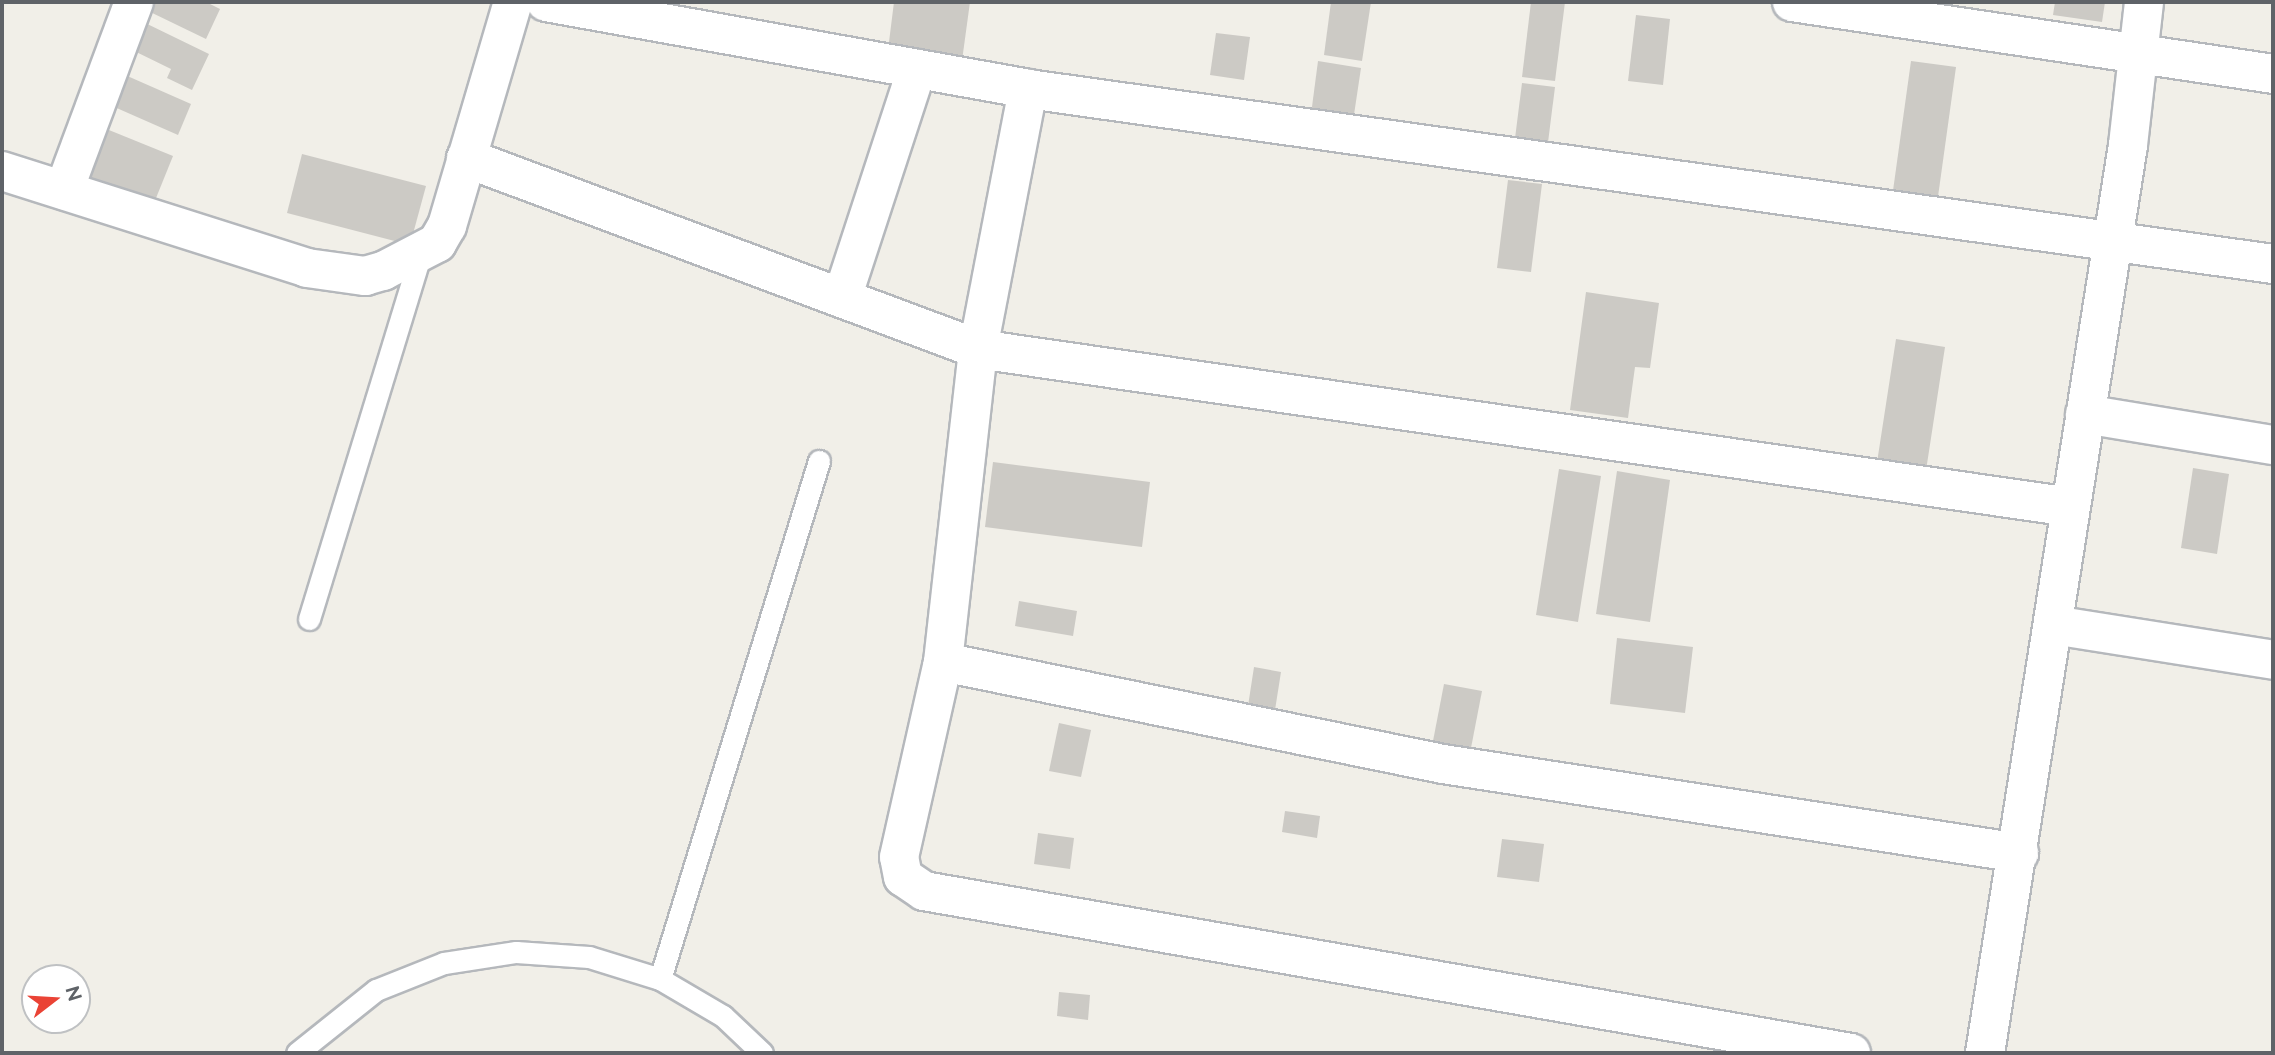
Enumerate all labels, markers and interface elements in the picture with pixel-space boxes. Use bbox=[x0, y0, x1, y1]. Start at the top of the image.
north arrow bbox=[21, 964, 91, 1034]
text: N bbox=[62, 983, 87, 1004]

